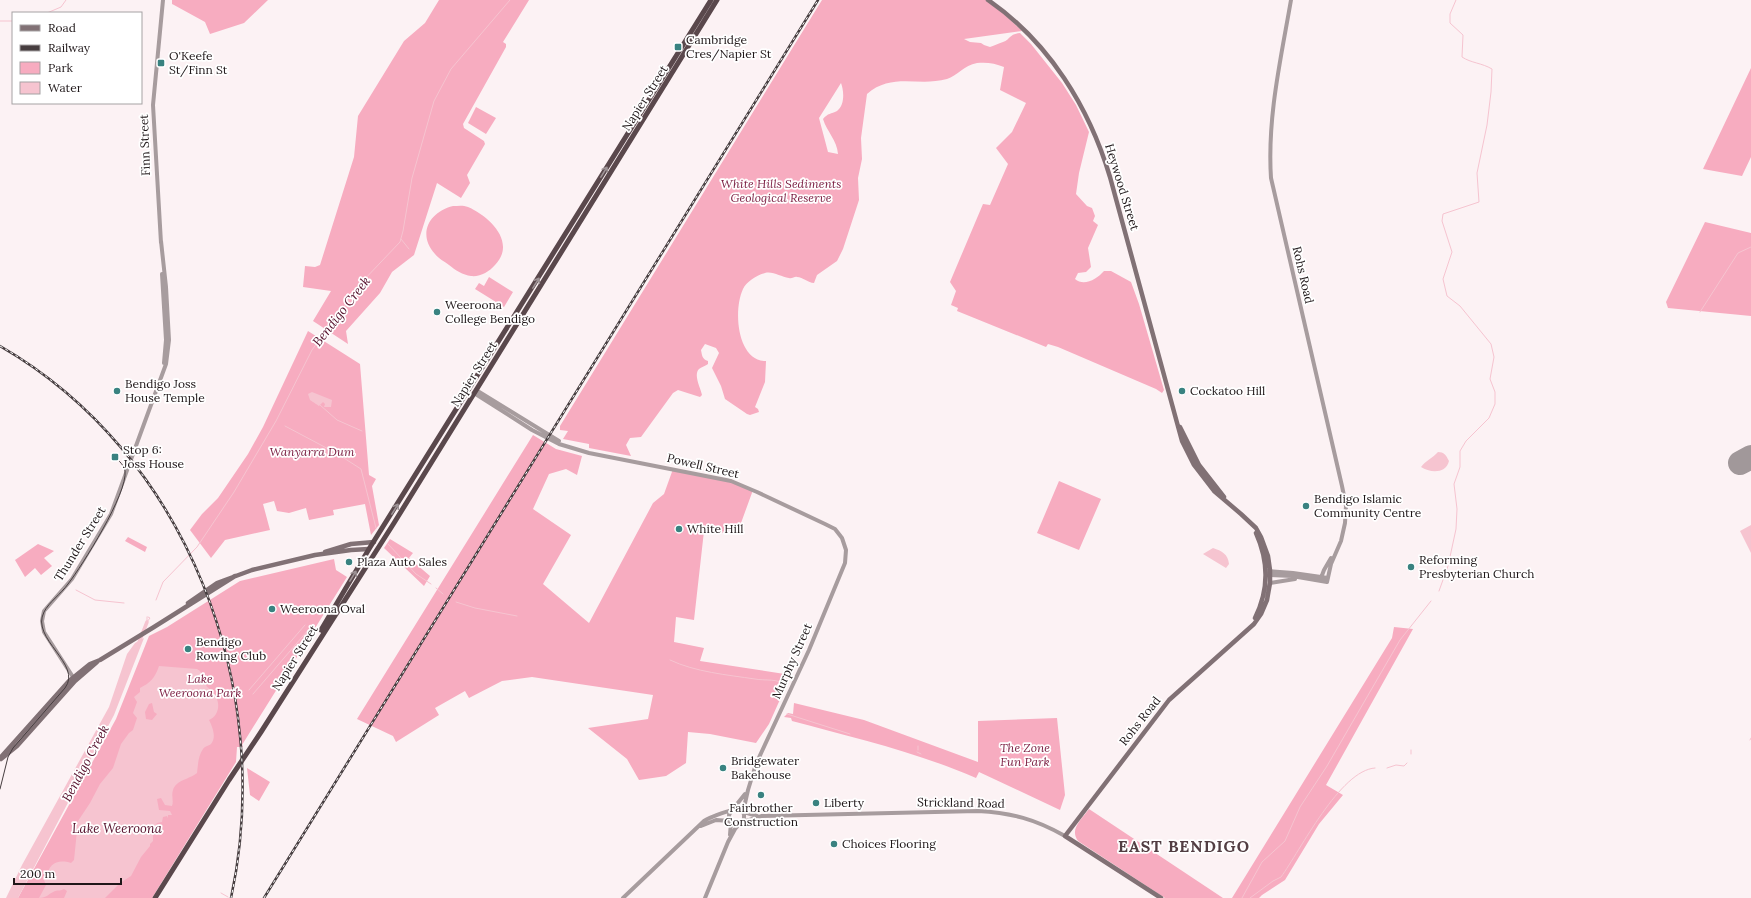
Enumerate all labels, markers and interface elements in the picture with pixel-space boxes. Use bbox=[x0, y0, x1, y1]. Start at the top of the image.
legend bbox=[12, 12, 142, 104]
text: Road bbox=[48, 20, 76, 35]
place label: Cambridge Cres/Napier St bbox=[686, 32, 772, 62]
text: Railway bbox=[48, 40, 91, 55]
marker: Cambridge Cres/Napier St bbox=[673, 42, 683, 52]
place label: O'Keefe St/Finn St bbox=[169, 48, 228, 78]
marker: O'Keefe St/Finn St bbox=[156, 58, 166, 68]
text: Park bbox=[48, 60, 74, 75]
street label: Napier Street bbox=[618, 62, 671, 133]
text: Water bbox=[48, 80, 83, 95]
street label: Finn Street bbox=[136, 114, 153, 176]
street label: Heywood Street bbox=[1102, 142, 1143, 232]
one-way arrow bbox=[600, 167, 608, 178]
park label: White Hills Sediments Geological Reserve bbox=[721, 176, 841, 205]
street label: Rohs Road bbox=[1290, 245, 1317, 305]
water label: Bendigo Creek bbox=[309, 273, 374, 350]
one-way arrow bbox=[532, 277, 540, 289]
place label: Weeroona College Bendigo bbox=[445, 297, 535, 326]
marker: Weeroona College Bendigo bbox=[432, 307, 442, 317]
street label: Napier Street bbox=[447, 338, 500, 409]
place label: Bendigo Joss House Temple bbox=[125, 376, 205, 405]
place label: Cockatoo Hill bbox=[1190, 383, 1265, 398]
marker: Bendigo Joss House Temple bbox=[112, 386, 122, 396]
marker: Cockatoo Hill bbox=[1177, 386, 1187, 396]
place label: Stop 6: Joss House bbox=[122, 442, 185, 471]
park label: Wanyarra Dum bbox=[270, 444, 355, 459]
street label: Powell Street bbox=[666, 450, 741, 481]
marker: Stop 6: Joss House bbox=[110, 452, 120, 462]
place label: Bendigo Islamic Community Centre bbox=[1314, 491, 1422, 520]
marker: Bendigo Islamic Community Centre bbox=[1301, 501, 1311, 511]
street label: Thunder Street bbox=[51, 503, 109, 584]
one-way arrow bbox=[390, 503, 399, 514]
place label: White Hill bbox=[687, 521, 743, 536]
marker: White Hill bbox=[674, 524, 684, 534]
place label: Reforming Presbyterian Church bbox=[1419, 552, 1535, 581]
place label: Plaza Auto Sales bbox=[357, 554, 447, 569]
marker: Plaza Auto Sales bbox=[344, 557, 354, 567]
marker: Reforming Presbyterian Church bbox=[1406, 562, 1416, 572]
one-way arrow bbox=[349, 570, 357, 582]
place label: Weeroona Oval bbox=[280, 601, 365, 616]
marker: Weeroona Oval bbox=[267, 604, 277, 614]
street label: Murphy Street bbox=[768, 620, 815, 701]
street label: Napier Street bbox=[268, 622, 321, 693]
place label: Bendigo Rowing Club bbox=[196, 634, 266, 663]
marker: Bendigo Rowing Club bbox=[183, 644, 193, 654]
park label: Lake Weeroona Park bbox=[159, 671, 241, 700]
street label: Rohs Road bbox=[1116, 693, 1163, 748]
water label: Bendigo Creek bbox=[58, 722, 113, 805]
park label: The Zone Fun Park bbox=[1000, 740, 1050, 769]
place label: Bridgewater Bakehouse bbox=[731, 753, 800, 782]
marker: Bridgewater Bakehouse bbox=[718, 763, 728, 773]
marker: Fairbrother Construction bbox=[756, 790, 766, 800]
street label: Strickland Road bbox=[917, 794, 1005, 811]
place label: Liberty bbox=[824, 795, 865, 810]
marker: Liberty bbox=[811, 798, 821, 808]
place label: Fairbrother Construction bbox=[724, 800, 798, 829]
water label: Lake Weeroona bbox=[72, 820, 163, 837]
place label: Choices Flooring bbox=[842, 836, 936, 851]
district label: EAST BENDIGO bbox=[1118, 836, 1250, 856]
marker: Choices Flooring bbox=[829, 839, 839, 849]
scale bar bbox=[14, 860, 121, 886]
text: 200 m bbox=[20, 866, 56, 881]

